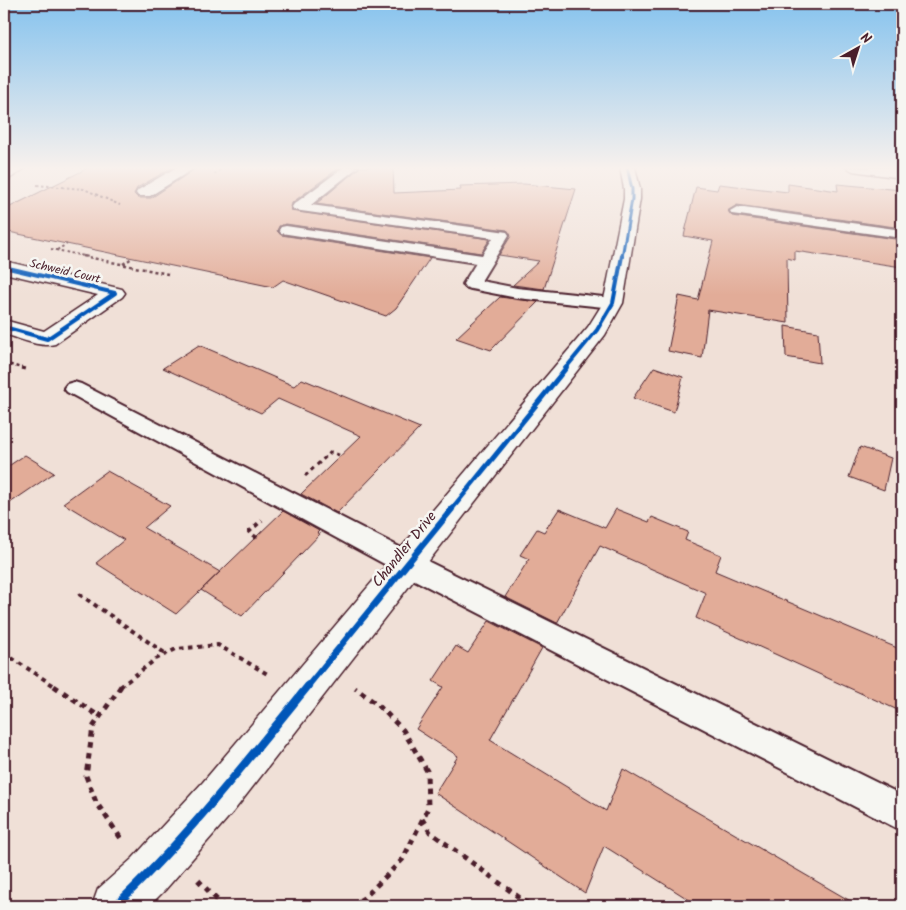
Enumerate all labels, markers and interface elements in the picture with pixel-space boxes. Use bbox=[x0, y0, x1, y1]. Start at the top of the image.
north arrow bbox=[834, 22, 884, 72]
text: N bbox=[855, 27, 876, 50]
street label: Schweid Court bbox=[28, 254, 103, 289]
street label: Chandler Drive bbox=[366, 506, 443, 593]

